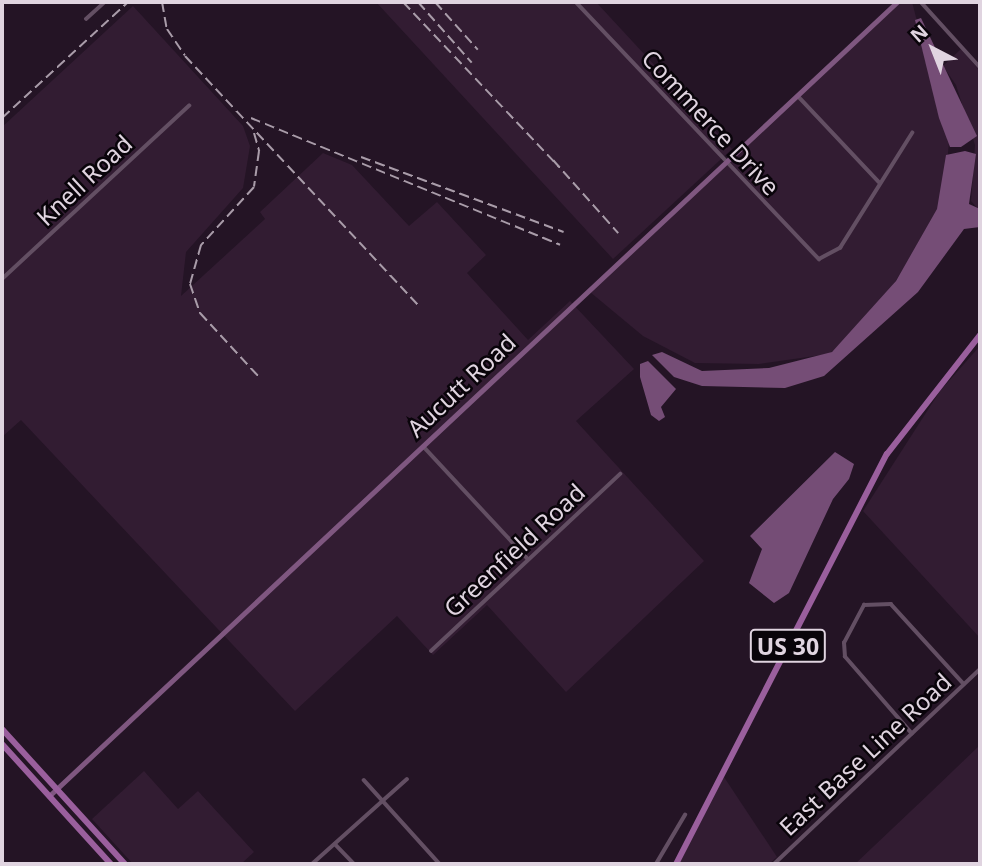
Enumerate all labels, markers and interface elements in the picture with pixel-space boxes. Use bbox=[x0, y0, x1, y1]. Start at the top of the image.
north arrow bbox=[898, 14, 968, 84]
text: N bbox=[905, 19, 933, 48]
street label: Commerce Drive bbox=[636, 43, 786, 201]
street label: Knell Road bbox=[30, 129, 138, 231]
street label: Aucutt Road bbox=[401, 327, 521, 443]
street label: Greenfield Road bbox=[438, 478, 590, 622]
road number: US 30 bbox=[750, 626, 826, 666]
street label: East Base Line Road bbox=[773, 667, 957, 841]

